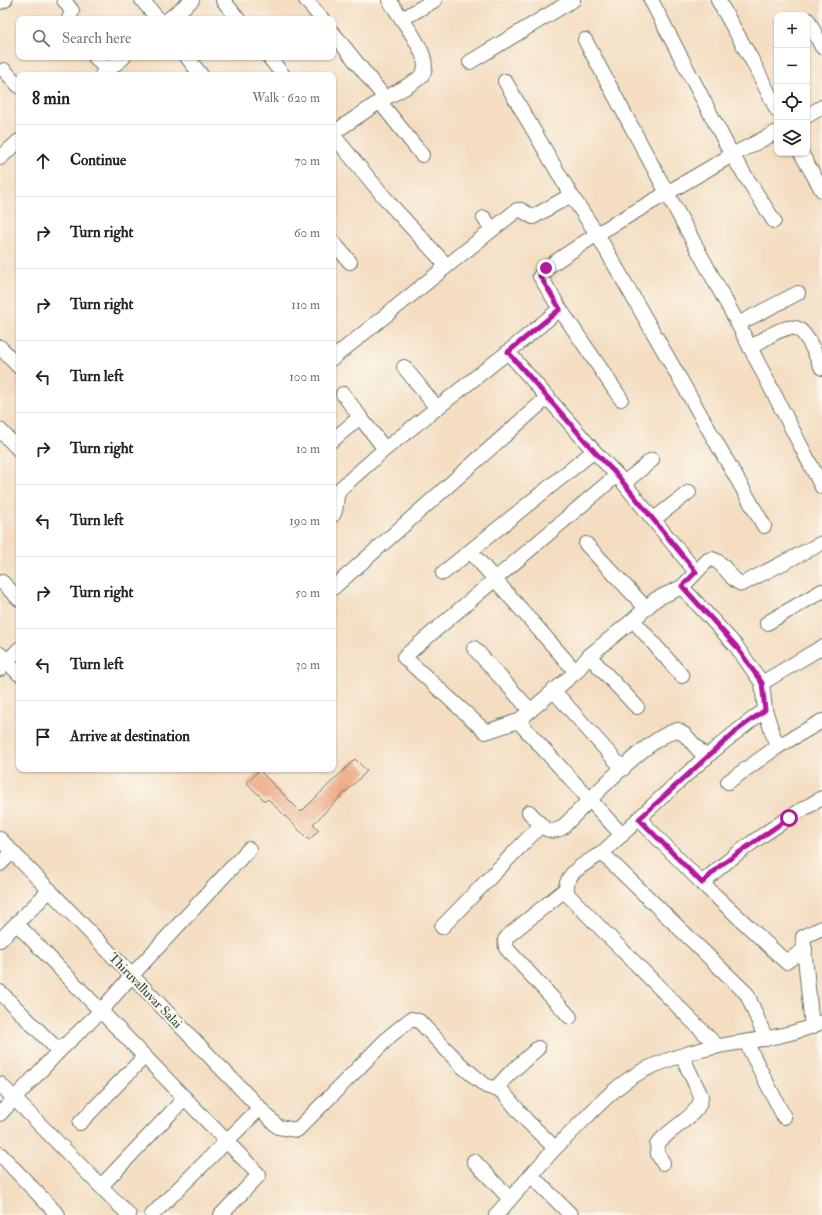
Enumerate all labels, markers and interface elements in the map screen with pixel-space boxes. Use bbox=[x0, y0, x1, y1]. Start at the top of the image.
map controls bbox=[774, 12, 810, 156]
button: + bbox=[774, 12, 810, 48]
search box bbox=[16, 16, 336, 60]
icon: search bbox=[30, 27, 52, 49]
text: Search here bbox=[62, 29, 131, 48]
button: − bbox=[774, 48, 810, 84]
button: locate bbox=[774, 84, 810, 120]
text: 8 min bbox=[32, 88, 70, 109]
text: Walk · 620 m bbox=[252, 90, 320, 106]
button: layers bbox=[774, 120, 810, 156]
icon: ahead bbox=[32, 150, 54, 172]
text: Continue bbox=[70, 151, 126, 170]
text: 70 m bbox=[295, 153, 320, 169]
icon: right bbox=[32, 222, 54, 244]
text: Turn right bbox=[70, 223, 133, 242]
text: 60 m bbox=[294, 225, 320, 241]
route end bbox=[537, 259, 555, 277]
icon: right bbox=[32, 294, 54, 316]
text: Turn right bbox=[70, 295, 133, 314]
text: 110 m bbox=[291, 297, 320, 313]
icon: left bbox=[32, 366, 54, 388]
text: Turn left bbox=[70, 367, 124, 386]
text: 100 m bbox=[289, 369, 320, 385]
icon: right bbox=[32, 438, 54, 460]
text: Turn right bbox=[70, 439, 133, 458]
text: 10 m bbox=[296, 441, 320, 457]
icon: left bbox=[32, 510, 54, 532]
text: Turn left bbox=[70, 511, 124, 530]
text: 190 m bbox=[289, 513, 320, 529]
icon: right bbox=[32, 582, 54, 604]
text: Turn right bbox=[70, 583, 133, 602]
text: 50 m bbox=[295, 585, 320, 601]
icon: left bbox=[32, 654, 54, 676]
text: Turn left bbox=[70, 655, 124, 674]
text: 30 m bbox=[296, 657, 320, 673]
icon: arrive bbox=[32, 726, 54, 748]
text: Arrive at destination bbox=[70, 727, 190, 746]
route start bbox=[780, 809, 798, 827]
street label: Thiruvalluvar Salai bbox=[105, 950, 186, 1032]

